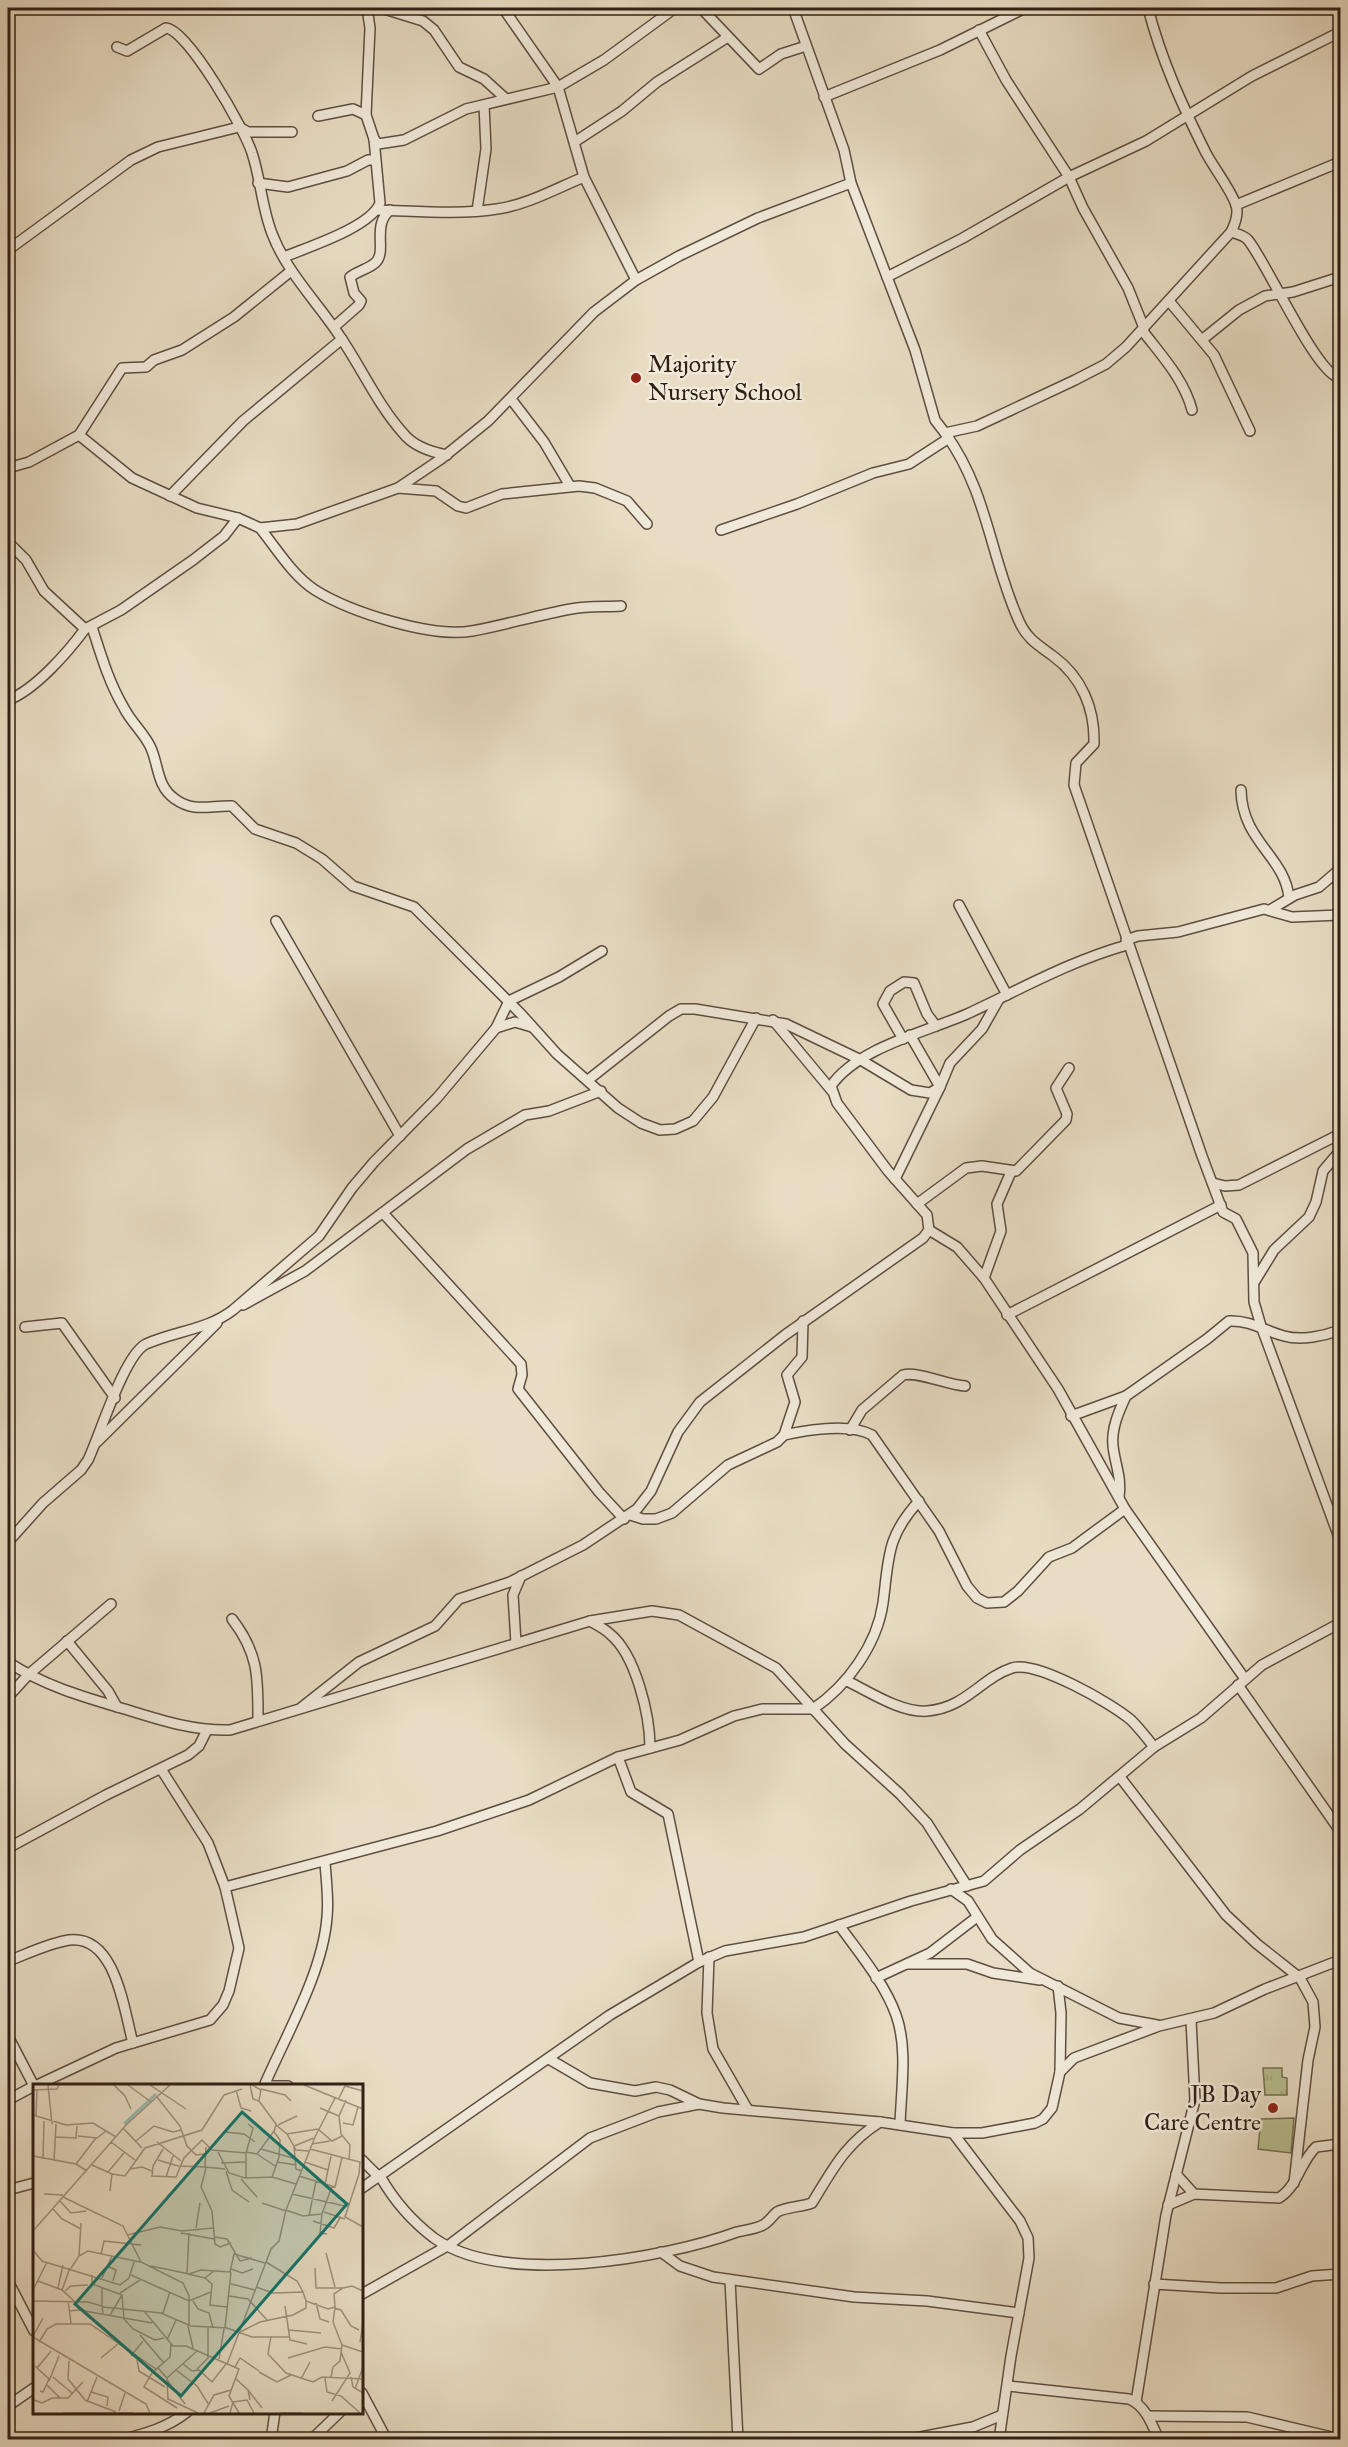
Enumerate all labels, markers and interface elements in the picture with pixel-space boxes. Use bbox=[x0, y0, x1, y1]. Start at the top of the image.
place label: Majority Nursery School bbox=[648, 349, 803, 407]
marker: Majority Nursery School bbox=[629, 371, 643, 385]
place label: JB Day Care Centre bbox=[1144, 2079, 1262, 2137]
inset map bbox=[33, 2084, 363, 2414]
marker: JB Day Care Centre bbox=[1266, 2101, 1280, 2115]

